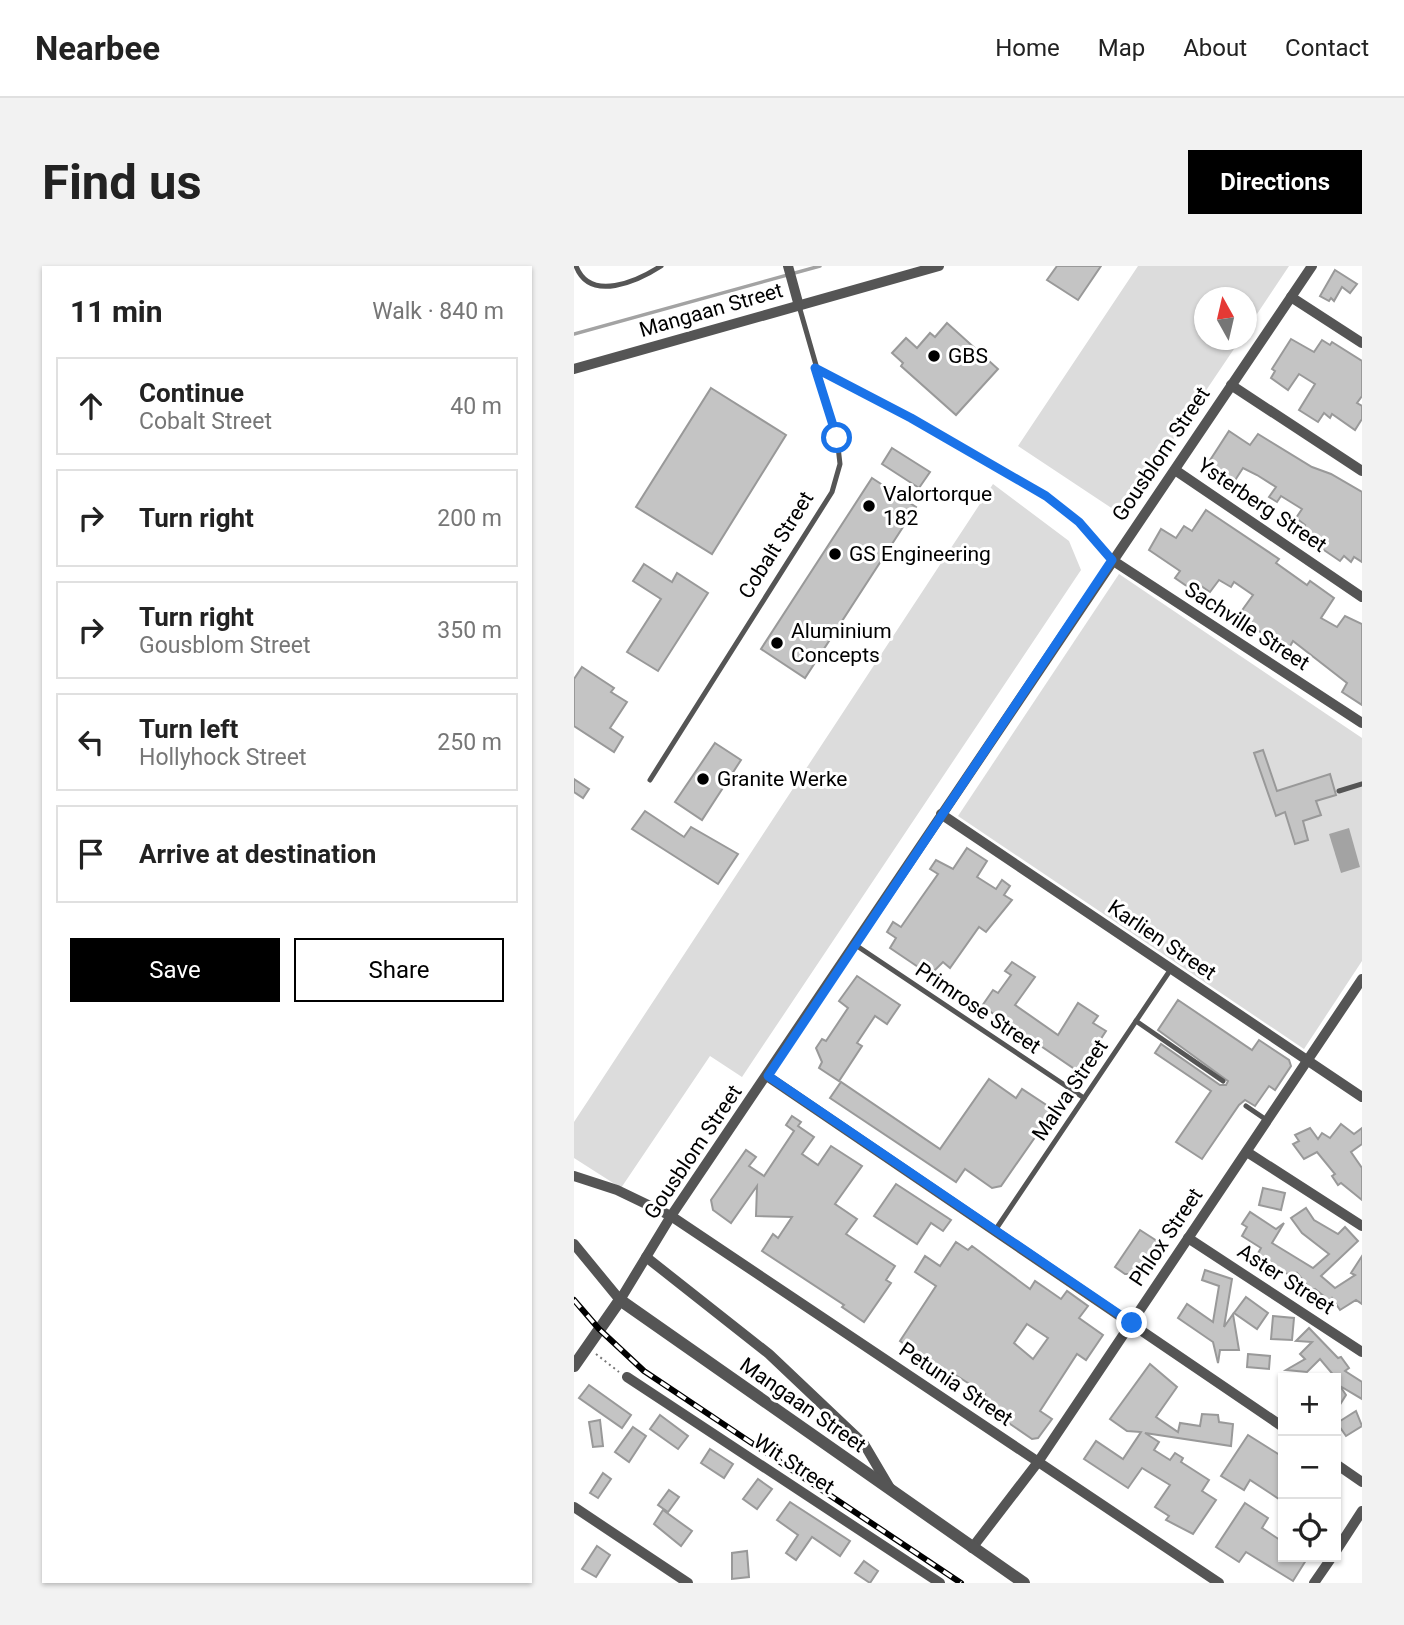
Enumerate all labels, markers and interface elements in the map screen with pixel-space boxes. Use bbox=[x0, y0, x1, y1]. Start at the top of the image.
text: Nearbee bbox=[35, 29, 160, 68]
text: Home bbox=[995, 34, 1060, 62]
text: Map bbox=[1098, 34, 1145, 62]
text: About bbox=[1183, 34, 1247, 62]
text: Contact bbox=[1285, 34, 1369, 62]
button: Directions bbox=[1188, 150, 1362, 214]
text: Find us bbox=[42, 154, 202, 211]
street label: Mangaan Street bbox=[636, 278, 786, 342]
north arrow bbox=[1194, 287, 1257, 350]
text: 11 min bbox=[70, 294, 163, 329]
text: Walk · 840 m bbox=[372, 298, 504, 325]
place label: GBS bbox=[948, 344, 988, 368]
marker: GBS bbox=[926, 348, 942, 364]
text: Continue bbox=[139, 378, 244, 408]
street label: Gousblom Street bbox=[1107, 382, 1215, 526]
icon: ahead bbox=[72, 387, 110, 425]
text: 40 m bbox=[450, 393, 502, 420]
text: Cobalt Street bbox=[139, 408, 272, 435]
route start bbox=[821, 422, 852, 453]
street label: Ysterberg Street bbox=[1193, 453, 1331, 557]
place label: Valortorque 182 bbox=[883, 482, 992, 530]
street label: Cobalt Street bbox=[734, 487, 818, 603]
marker: Valortorque 182 bbox=[861, 498, 877, 514]
icon: right bbox=[72, 499, 110, 537]
text: Turn right bbox=[139, 503, 254, 533]
text: 200 m bbox=[437, 505, 502, 532]
place label: GS Engineering bbox=[849, 542, 991, 566]
marker: GS Engineering bbox=[827, 546, 843, 562]
street label: Sachville Street bbox=[1180, 577, 1314, 675]
text: Turn right bbox=[139, 602, 254, 632]
icon: right bbox=[72, 611, 110, 649]
text: 350 m bbox=[437, 617, 502, 644]
place label: Aluminium Concepts bbox=[791, 619, 892, 667]
text: Gousblom Street bbox=[139, 632, 311, 659]
marker: Aluminium Concepts bbox=[769, 635, 785, 651]
text: Turn left bbox=[139, 714, 238, 744]
icon: left bbox=[72, 723, 110, 761]
text: 250 m bbox=[437, 729, 502, 756]
text: Hollyhock Street bbox=[139, 744, 306, 771]
place label: Granite Werke bbox=[717, 767, 848, 791]
marker: Granite Werke bbox=[695, 771, 711, 787]
icon: arrive bbox=[72, 835, 110, 873]
text: Arrive at destination bbox=[139, 839, 376, 869]
street label: Karlien Street bbox=[1103, 895, 1221, 985]
button: Save bbox=[70, 938, 280, 1002]
button: Share bbox=[294, 938, 504, 1002]
street label: Primrose Street bbox=[911, 957, 1045, 1059]
street label: Malva Street bbox=[1027, 1035, 1113, 1145]
street label: Gousblom Street bbox=[639, 1080, 747, 1224]
street label: Phlox Street bbox=[1125, 1183, 1208, 1290]
street label: Aster Street bbox=[1233, 1239, 1339, 1319]
route end bbox=[1116, 1307, 1147, 1338]
street label: Petunia Street bbox=[895, 1337, 1017, 1431]
street label: Mangaan Street bbox=[735, 1353, 871, 1457]
map controls bbox=[1278, 1373, 1341, 1562]
button: + bbox=[1278, 1373, 1341, 1436]
street label: Wit Street bbox=[749, 1429, 839, 1499]
button: − bbox=[1278, 1436, 1341, 1499]
button: locate bbox=[1278, 1499, 1341, 1562]

